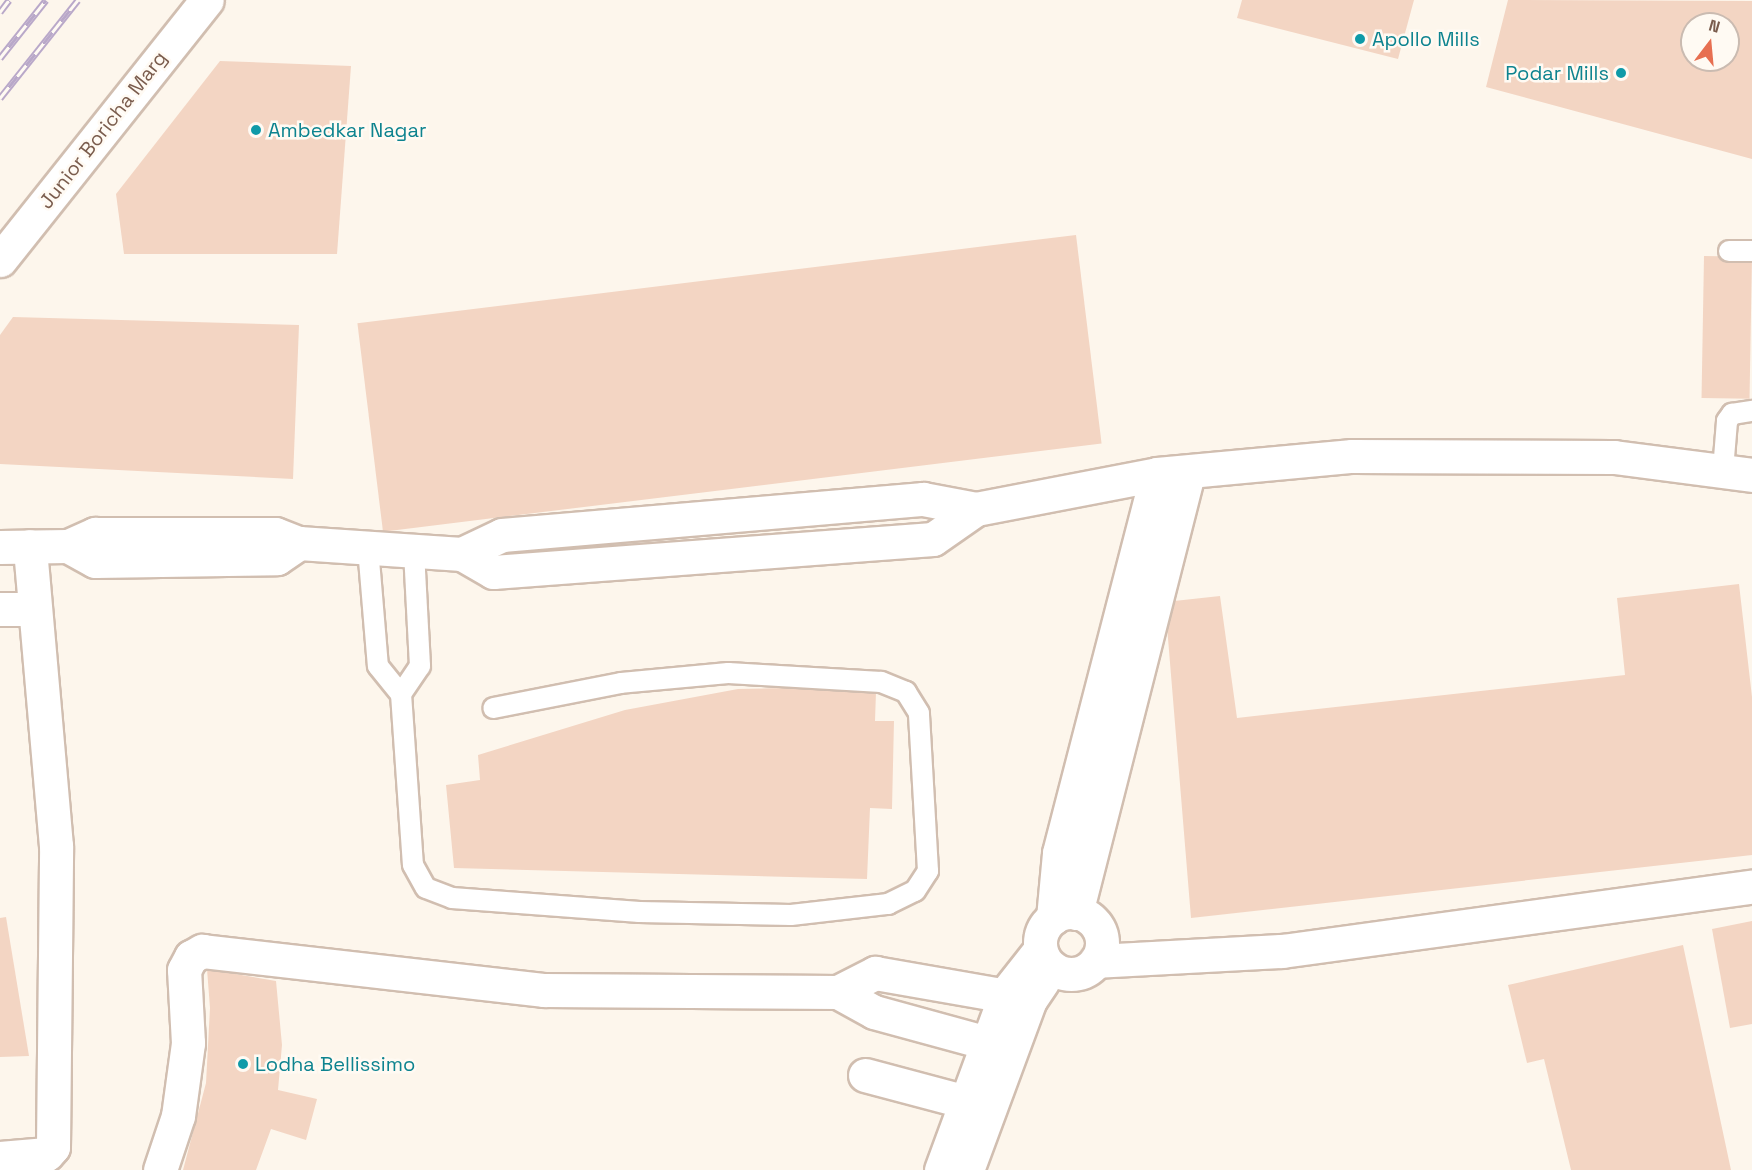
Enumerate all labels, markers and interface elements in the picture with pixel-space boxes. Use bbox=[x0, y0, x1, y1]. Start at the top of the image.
north arrow bbox=[1680, 12, 1740, 72]
text: N bbox=[1706, 15, 1723, 38]
place label: Apollo Mills bbox=[1372, 27, 1480, 51]
marker: Apollo Mills bbox=[1353, 32, 1367, 46]
street label: Junior Boricha Marg bbox=[34, 46, 172, 214]
place label: Podar Mills bbox=[1505, 61, 1609, 85]
marker: Podar Mills bbox=[1614, 66, 1628, 80]
place label: Ambedkar Nagar bbox=[268, 118, 427, 142]
marker: Ambedkar Nagar bbox=[249, 123, 263, 137]
place label: Lodha Bellissimo bbox=[255, 1052, 415, 1076]
marker: Lodha Bellissimo bbox=[236, 1057, 250, 1071]

